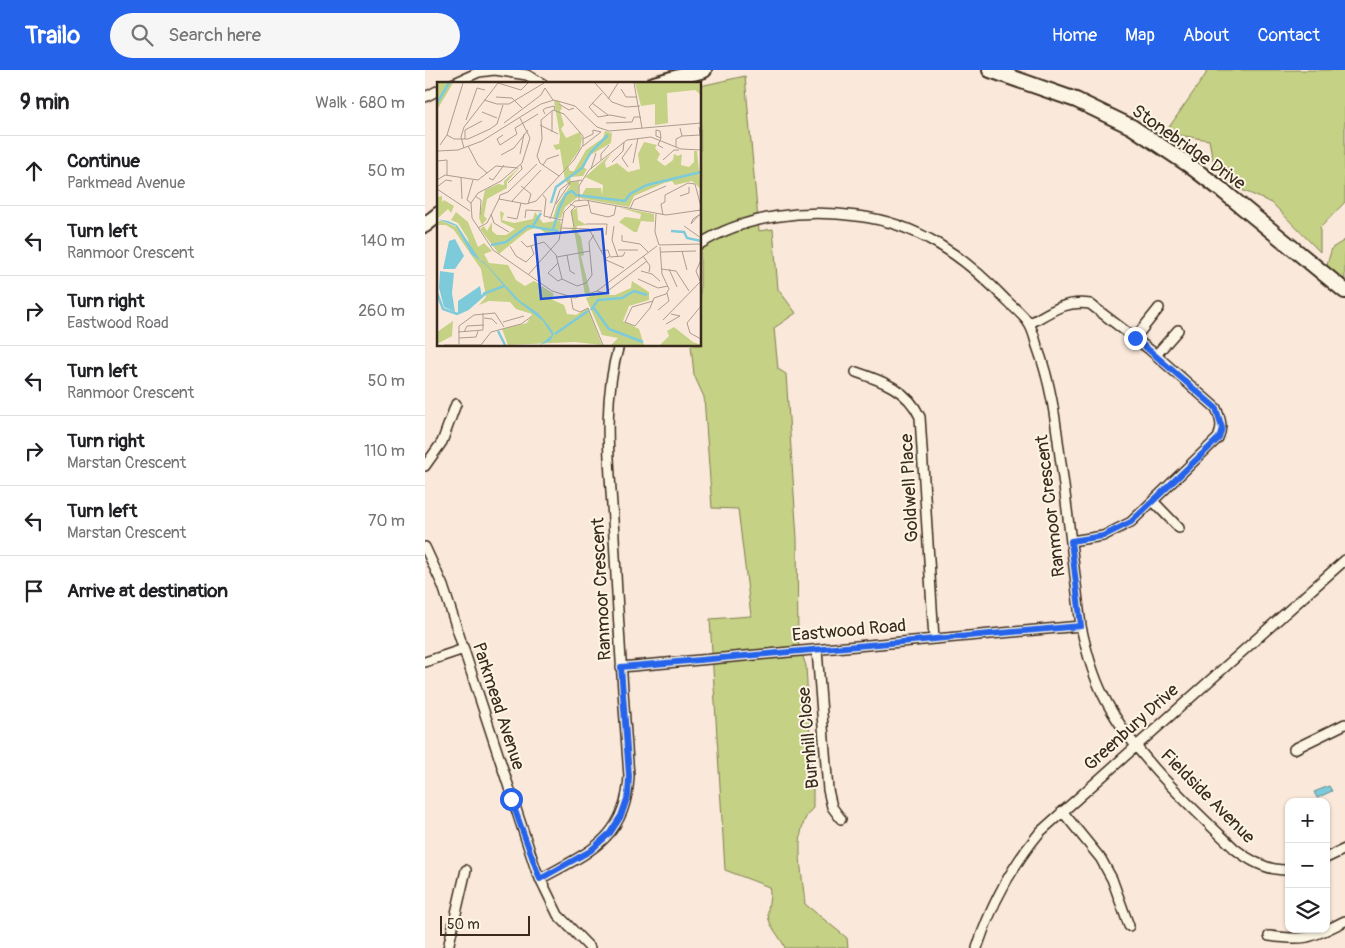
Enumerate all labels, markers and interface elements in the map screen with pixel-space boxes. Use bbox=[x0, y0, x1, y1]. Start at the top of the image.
search box bbox=[110, 13, 460, 58]
text: Trailo bbox=[25, 21, 80, 50]
icon: search bbox=[128, 21, 156, 49]
text: Search here bbox=[168, 23, 261, 47]
text: Home bbox=[1052, 24, 1097, 47]
text: Map bbox=[1125, 24, 1155, 47]
text: About bbox=[1183, 24, 1229, 47]
text: Contact bbox=[1257, 24, 1320, 47]
inset map bbox=[437, 82, 701, 346]
text: 9 min bbox=[20, 89, 69, 116]
text: Walk · 680 m bbox=[315, 93, 405, 113]
street label: Stonebridge Drive bbox=[1127, 100, 1250, 195]
text: Continue bbox=[67, 149, 140, 173]
icon: ahead bbox=[20, 157, 48, 185]
text: 50 m bbox=[368, 161, 405, 181]
text: Parkmead Avenue bbox=[67, 173, 185, 193]
text: Turn left bbox=[67, 219, 137, 243]
icon: left bbox=[20, 227, 48, 255]
text: 140 m bbox=[361, 231, 405, 251]
text: Ranmoor Crescent bbox=[67, 243, 194, 263]
text: Turn right bbox=[67, 289, 145, 313]
icon: right bbox=[20, 297, 48, 325]
text: 260 m bbox=[358, 301, 405, 321]
text: Eastwood Road bbox=[67, 313, 169, 333]
route end bbox=[1124, 327, 1147, 350]
text: Turn left bbox=[67, 359, 137, 383]
icon: left bbox=[20, 367, 48, 395]
text: 50 m bbox=[368, 371, 405, 391]
text: Ranmoor Crescent bbox=[67, 383, 194, 403]
text: Turn right bbox=[67, 429, 145, 453]
street label: Goldwell Place bbox=[895, 433, 924, 543]
street label: Ranmoor Crescent bbox=[1030, 433, 1071, 578]
icon: right bbox=[20, 437, 48, 465]
text: 110 m bbox=[364, 441, 405, 461]
text: Marstan Crescent bbox=[67, 453, 186, 473]
text: Turn left bbox=[67, 499, 137, 523]
icon: left bbox=[20, 507, 48, 535]
text: 70 m bbox=[368, 511, 405, 531]
street label: Ranmoor Crescent bbox=[586, 516, 617, 661]
text: Marstan Crescent bbox=[67, 523, 186, 543]
icon: arrive bbox=[20, 577, 48, 605]
text: Arrive at destination bbox=[67, 579, 228, 603]
street label: Eastwood Road bbox=[791, 614, 907, 647]
street label: Parkmead Avenue bbox=[467, 639, 530, 773]
street label: Greenbury Drive bbox=[1079, 679, 1184, 776]
street label: Burnhill Close bbox=[793, 686, 824, 790]
street label: Fieldside Avenue bbox=[1156, 744, 1260, 849]
route start bbox=[500, 788, 523, 811]
map controls bbox=[1285, 798, 1330, 933]
button: + bbox=[1285, 798, 1330, 843]
button: − bbox=[1285, 843, 1330, 888]
button: layers bbox=[1285, 888, 1330, 933]
scale bar bbox=[440, 913, 530, 936]
text: 50 m bbox=[447, 916, 480, 933]

